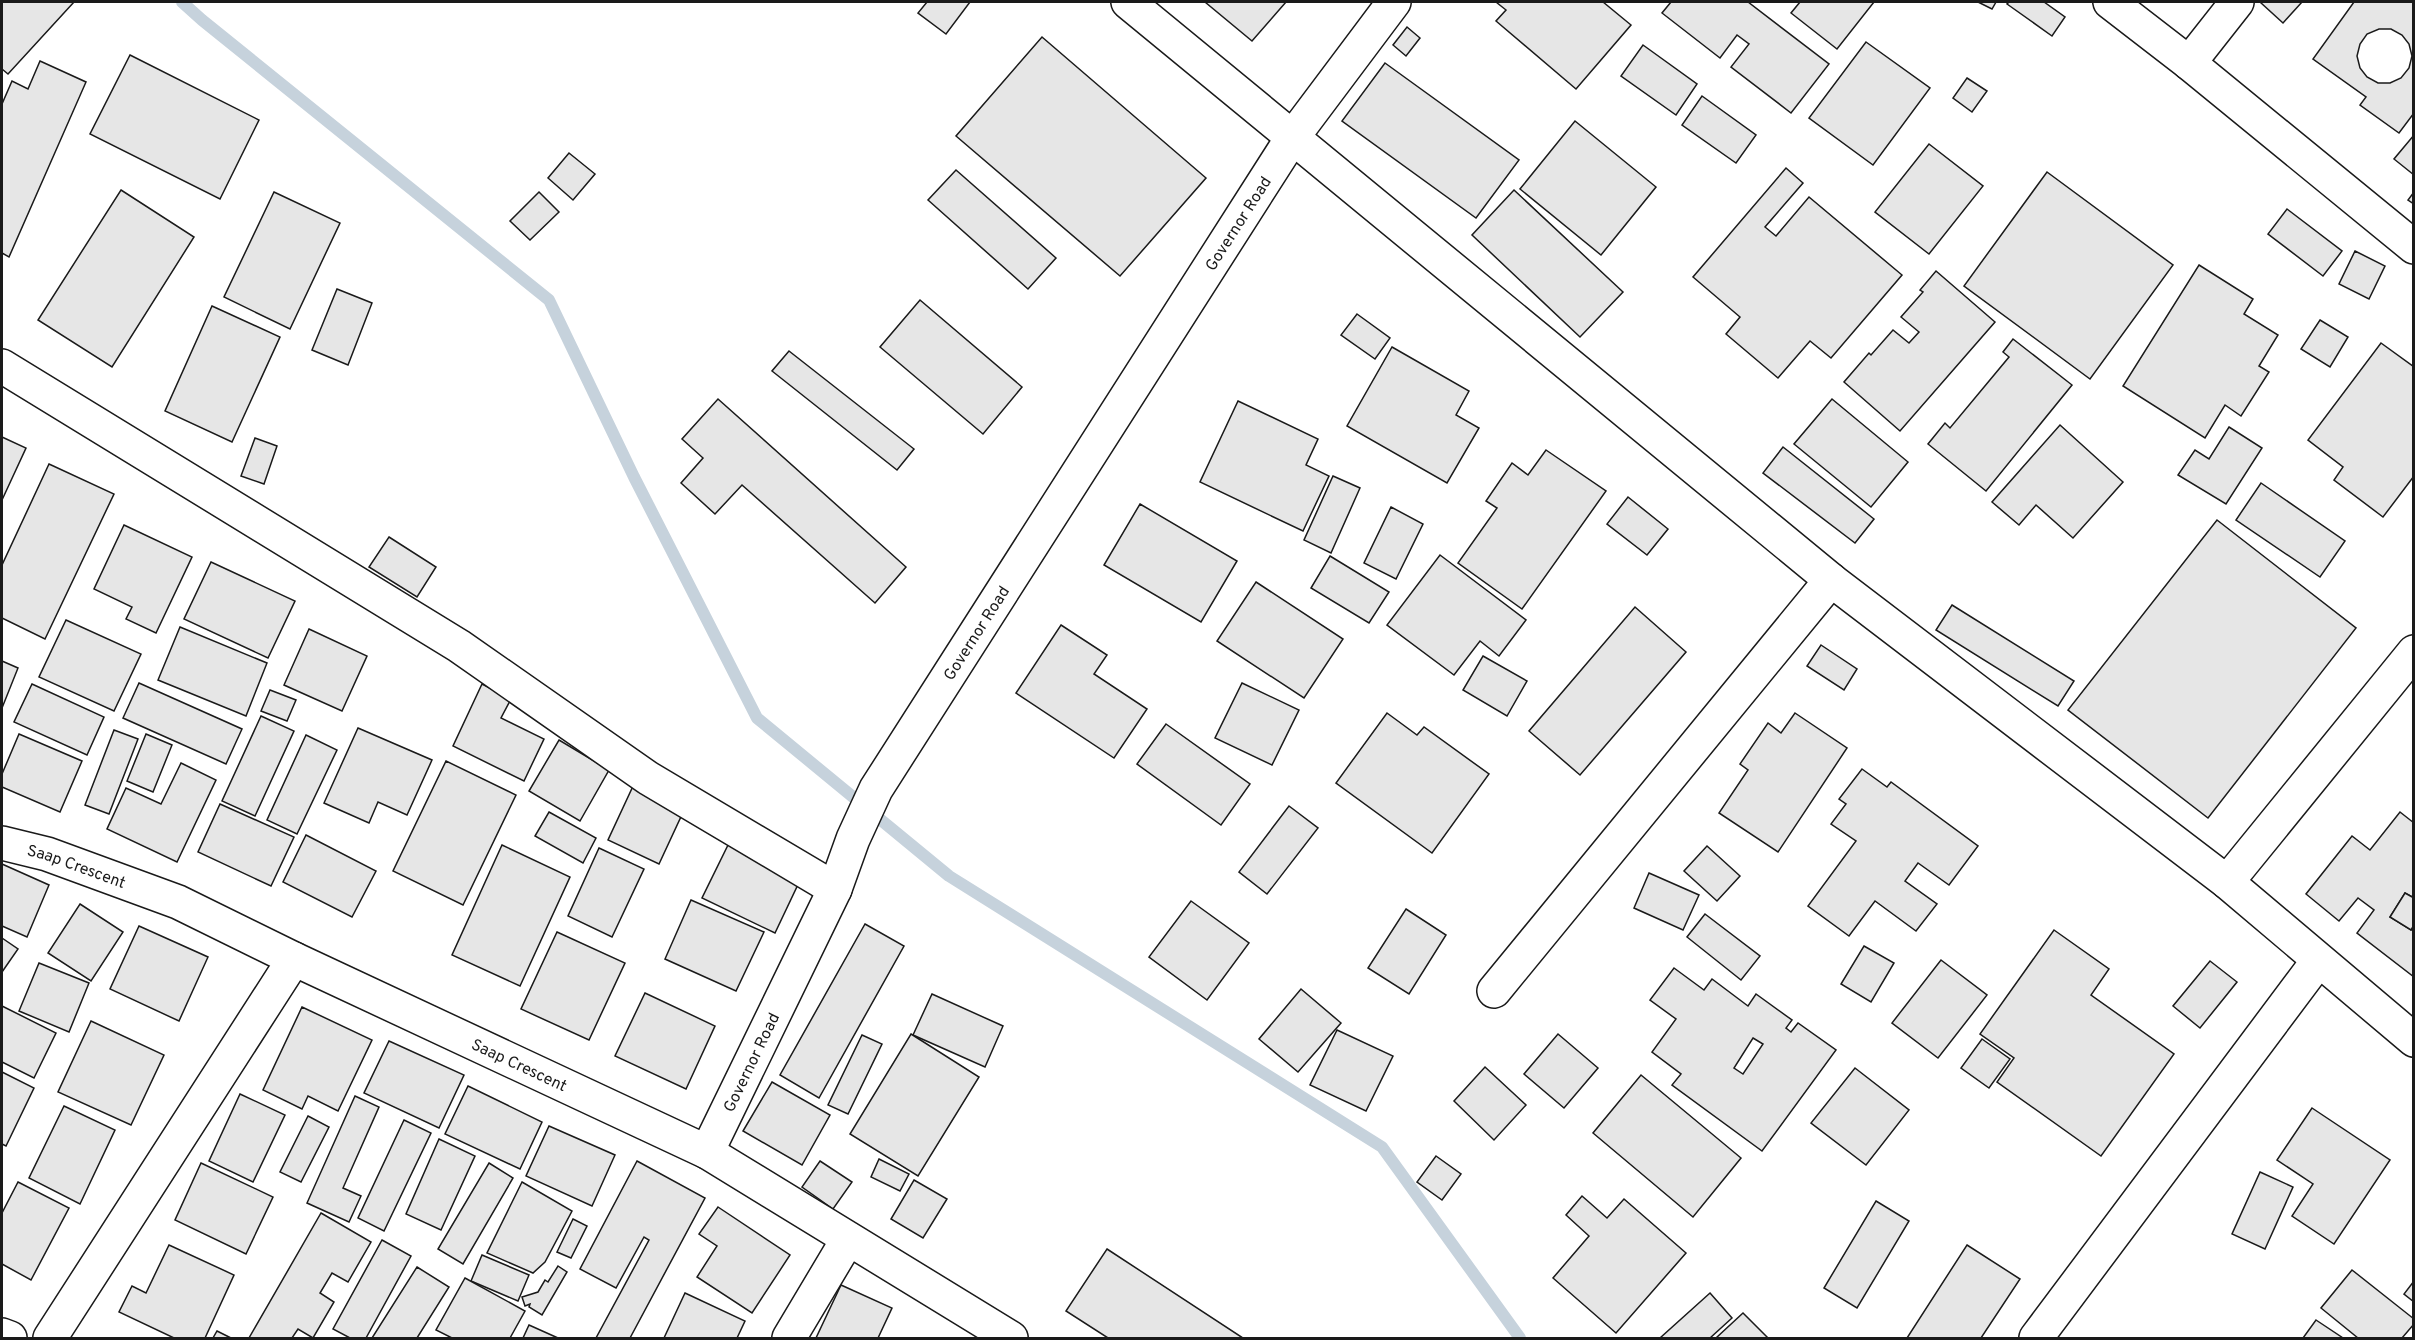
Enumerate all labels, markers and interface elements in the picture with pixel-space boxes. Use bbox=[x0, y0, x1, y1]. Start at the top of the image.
street label: Governor Road bbox=[1202, 173, 1277, 275]
street label: Governor Road bbox=[940, 583, 1015, 685]
street label: Saap Crescent bbox=[25, 841, 128, 894]
street label: Governor Road bbox=[720, 1010, 785, 1116]
street label: Saap Crescent bbox=[468, 1035, 570, 1097]

